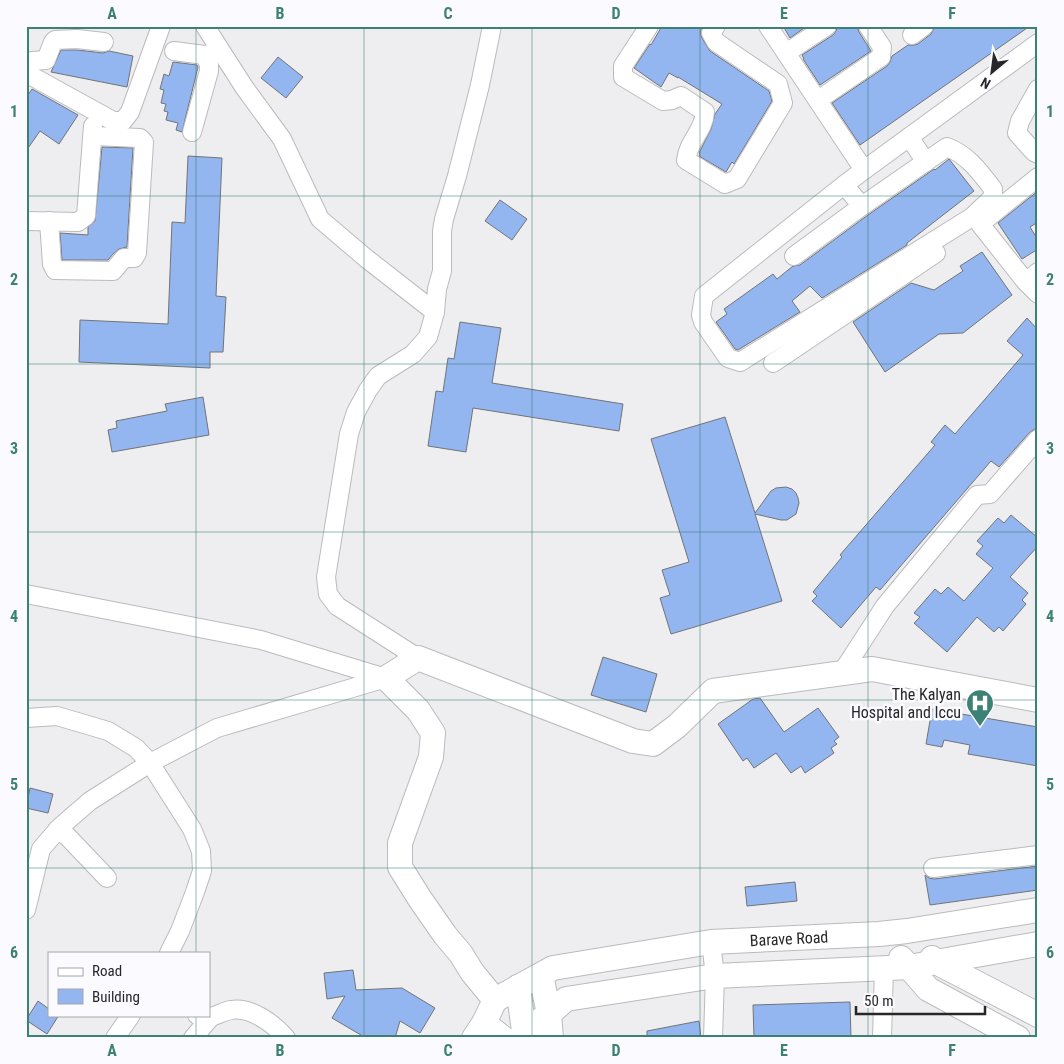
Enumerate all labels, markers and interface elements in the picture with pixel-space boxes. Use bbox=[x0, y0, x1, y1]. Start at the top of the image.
text: A bbox=[107, 4, 117, 23]
text: B bbox=[276, 4, 285, 23]
text: C bbox=[443, 4, 453, 23]
text: D bbox=[611, 4, 621, 23]
text: E bbox=[780, 4, 788, 23]
text: F bbox=[948, 4, 956, 23]
north arrow bbox=[966, 48, 1016, 98]
text: N bbox=[978, 74, 993, 92]
text: 1 bbox=[10, 102, 18, 121]
text: 1 bbox=[1046, 102, 1054, 121]
text: 2 bbox=[10, 270, 18, 289]
text: 2 bbox=[1046, 270, 1054, 289]
text: 3 bbox=[10, 439, 18, 458]
text: 3 bbox=[1046, 439, 1054, 458]
text: 4 bbox=[10, 607, 18, 626]
text: 4 bbox=[1046, 607, 1054, 626]
place label: The Kalyan Hospital and Iccu bbox=[851, 685, 961, 722]
hospital icon: The Kalyan Hospital and Iccu bbox=[965, 688, 995, 727]
text: 5 bbox=[10, 775, 18, 794]
text: 5 bbox=[1046, 775, 1054, 794]
street label: Barave Road bbox=[749, 927, 829, 950]
text: 6 bbox=[10, 943, 18, 962]
text: 6 bbox=[1046, 943, 1054, 962]
legend bbox=[48, 952, 210, 1016]
text: Road bbox=[92, 962, 122, 980]
scale bar bbox=[856, 984, 985, 1016]
text: Building bbox=[92, 988, 140, 1006]
text: 50 m bbox=[864, 992, 894, 1010]
text: A bbox=[107, 1041, 117, 1060]
text: B bbox=[276, 1041, 285, 1060]
text: C bbox=[443, 1041, 453, 1060]
text: D bbox=[611, 1041, 621, 1060]
text: E bbox=[780, 1041, 788, 1060]
text: F bbox=[948, 1041, 956, 1060]

